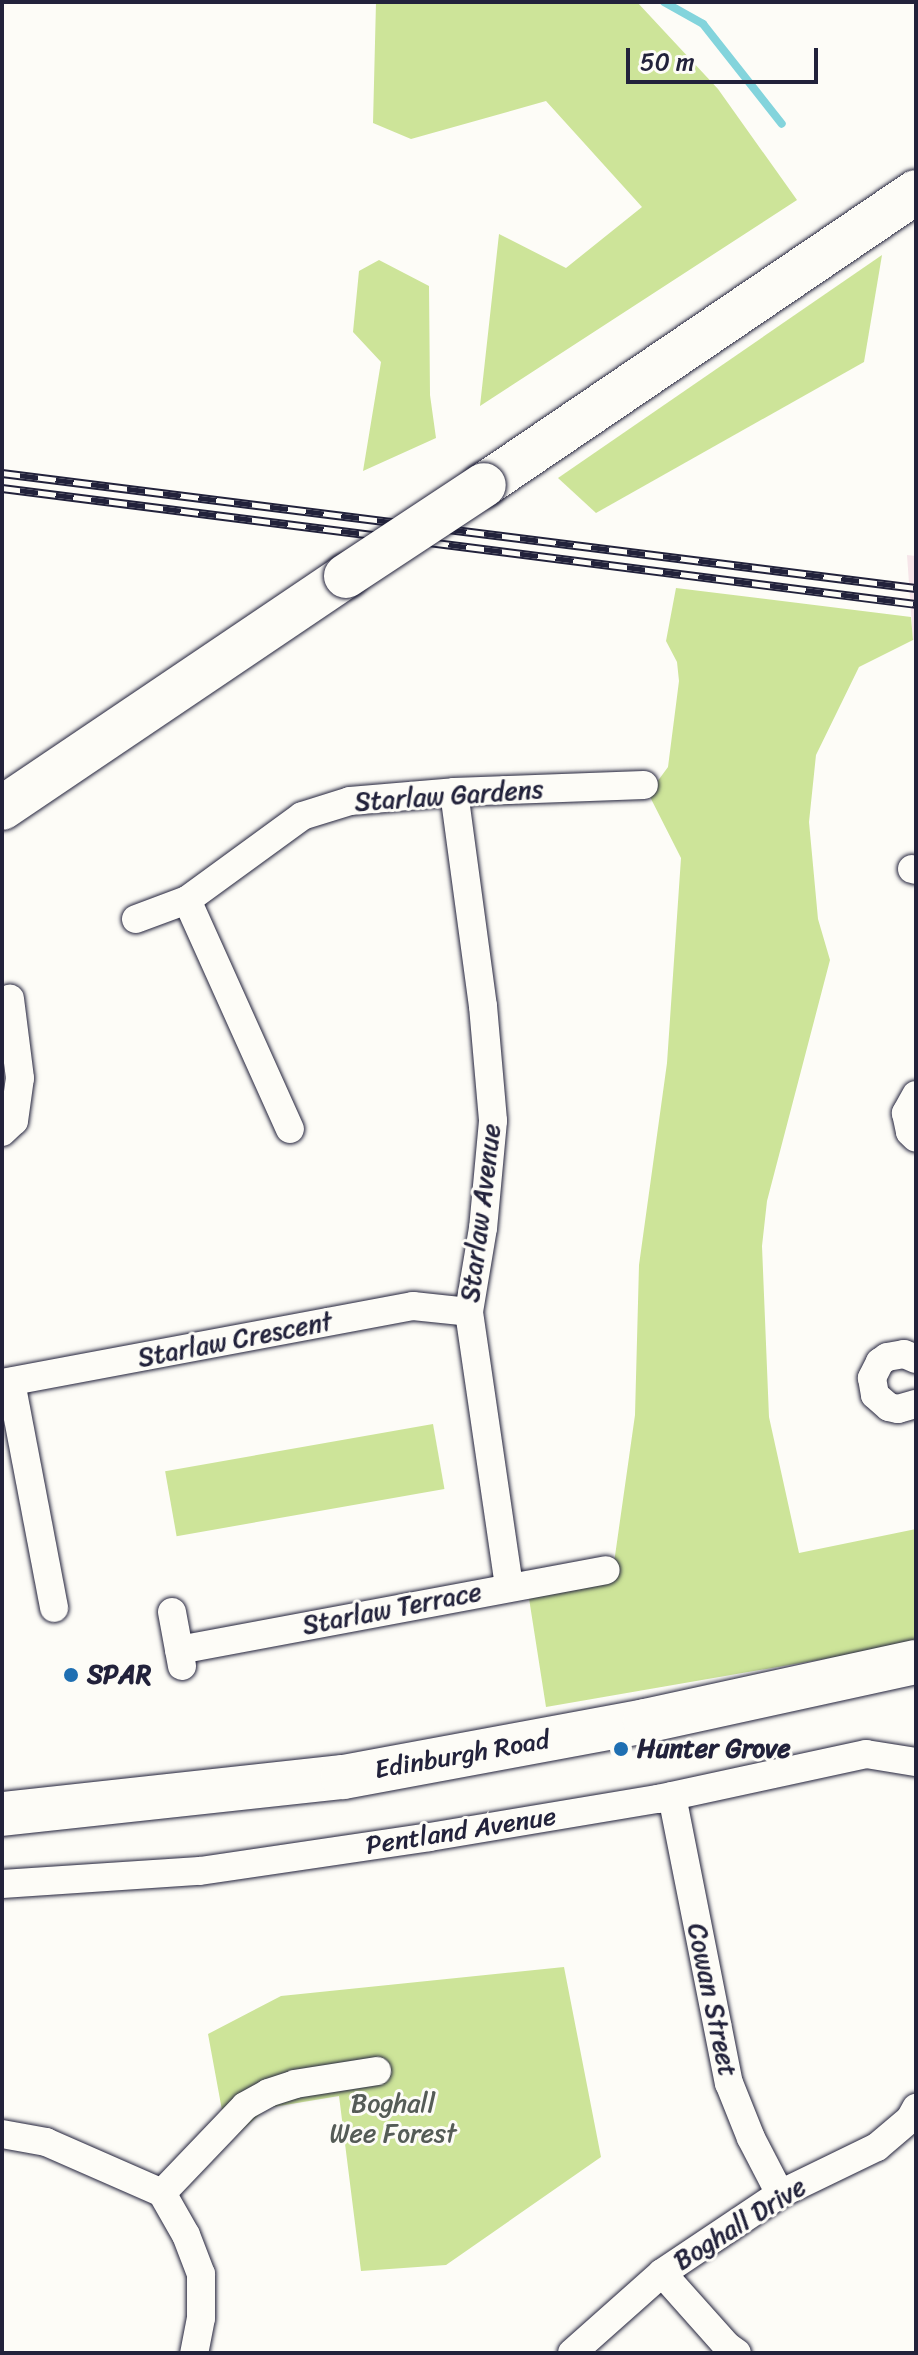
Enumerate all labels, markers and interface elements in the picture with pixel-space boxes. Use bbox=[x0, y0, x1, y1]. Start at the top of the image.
scale bar bbox=[630, 32, 822, 82]
text: 50 m bbox=[640, 41, 695, 83]
street label: Starlaw Gardens bbox=[353, 774, 545, 818]
street label: Starlaw Avenue bbox=[455, 1122, 507, 1304]
street label: Starlaw Crescent bbox=[134, 1306, 336, 1374]
street label: Starlaw Terrace bbox=[300, 1576, 484, 1642]
place label: SPAR bbox=[87, 1659, 151, 1691]
marker: SPAR bbox=[62, 1666, 80, 1684]
street label: Edinburgh Road bbox=[372, 1724, 552, 1786]
place label: Hunter Grove bbox=[637, 1733, 791, 1765]
marker: Hunter Grove bbox=[612, 1740, 630, 1758]
street label: Pentland Avenue bbox=[364, 1801, 558, 1861]
street label: Cowan Street bbox=[680, 1920, 744, 2080]
park label: Boghall Wee Forest bbox=[329, 2088, 457, 2150]
street label: Boghall Drive bbox=[668, 2171, 812, 2277]

